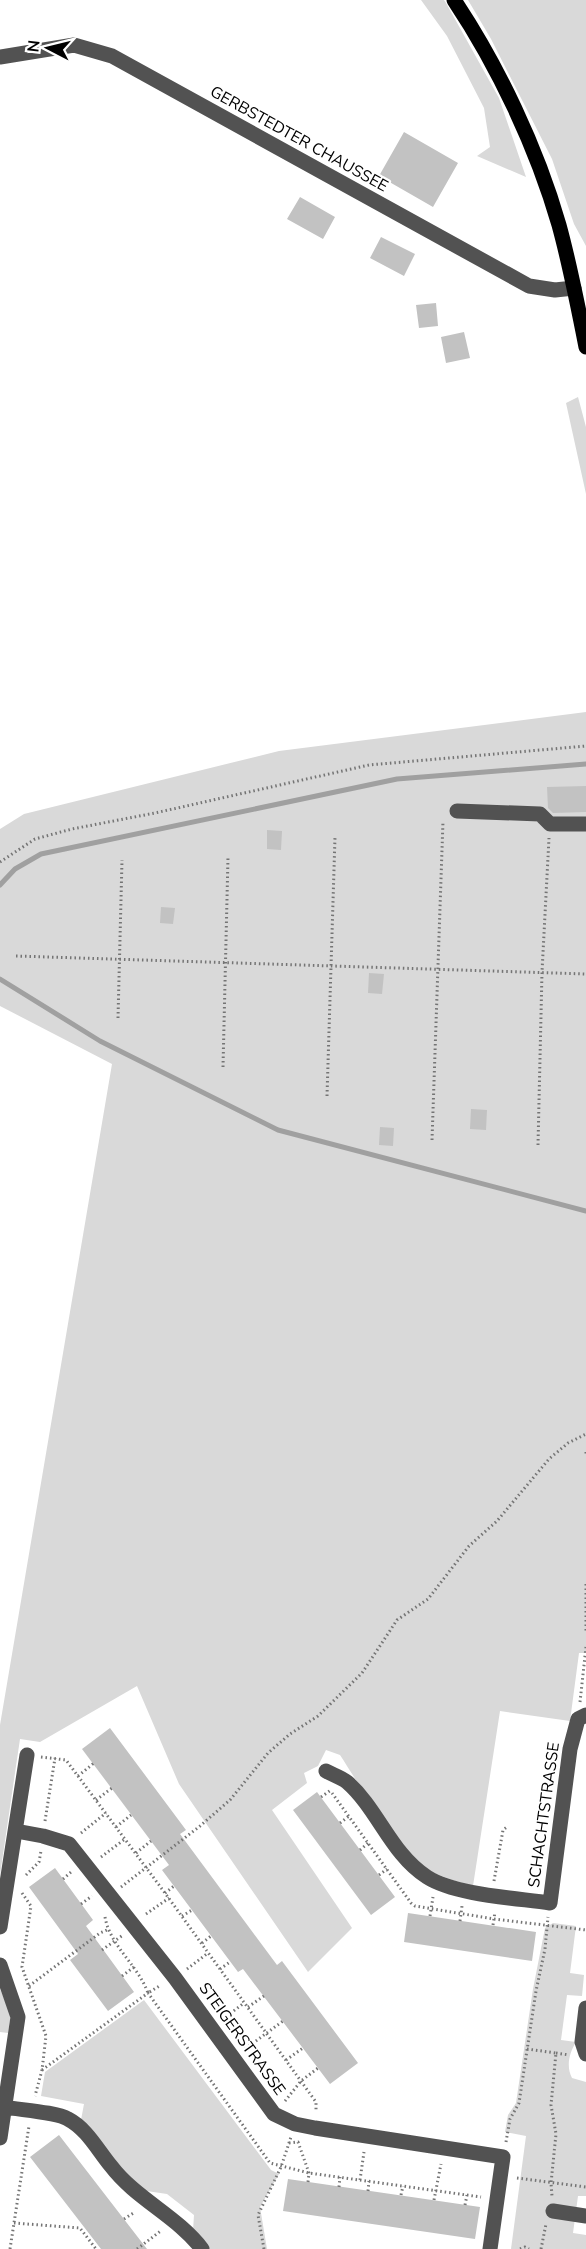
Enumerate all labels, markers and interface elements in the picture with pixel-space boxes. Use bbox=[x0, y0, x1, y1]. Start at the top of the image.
north arrow bbox=[18, 18, 78, 78]
text: N bbox=[22, 39, 46, 54]
street label: GERBSTEDTER CHAUSSEE bbox=[206, 81, 392, 197]
street label: SCHACHTSTRASSE bbox=[523, 1741, 565, 1889]
street label: STEIGERSTRASSE bbox=[194, 1978, 290, 2100]

